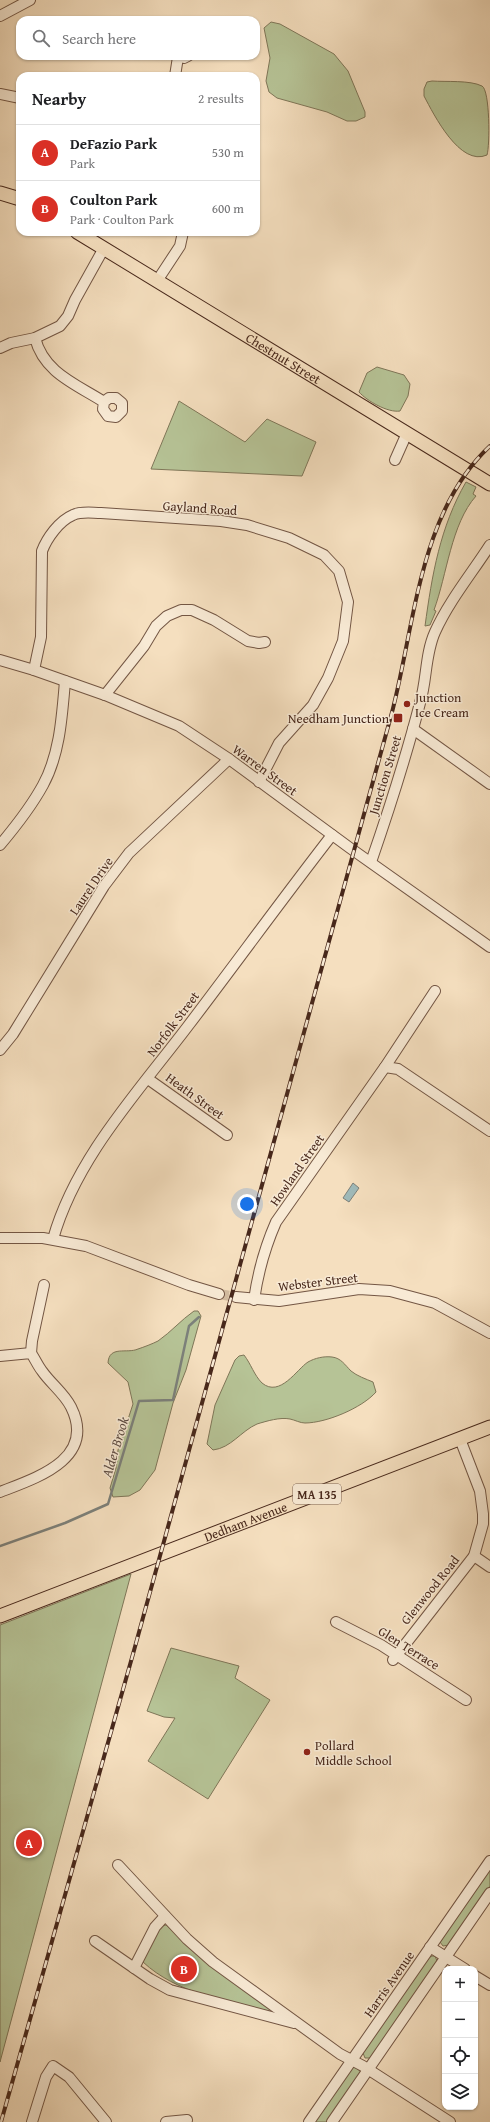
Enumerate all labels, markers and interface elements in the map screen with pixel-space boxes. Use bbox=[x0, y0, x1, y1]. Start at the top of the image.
search box bbox=[16, 16, 260, 60]
icon: search bbox=[30, 27, 52, 49]
text: Search here bbox=[62, 28, 136, 49]
text: Nearby bbox=[32, 86, 86, 111]
text: 2 results bbox=[198, 89, 244, 108]
text: DeFazio Park bbox=[70, 133, 157, 154]
text: A bbox=[41, 143, 49, 162]
text: 530 m bbox=[212, 143, 244, 162]
text: Park bbox=[70, 154, 95, 173]
text: Coulton Park bbox=[70, 189, 157, 210]
text: B bbox=[41, 199, 49, 218]
text: 600 m bbox=[212, 199, 244, 218]
text: Park · Coulton Park bbox=[70, 210, 174, 229]
street label: Chestnut Street bbox=[242, 328, 325, 389]
street label: Gayland Road bbox=[162, 496, 238, 520]
place label: Junction Ice Cream bbox=[413, 688, 469, 722]
marker: Junction Ice Cream bbox=[402, 699, 412, 709]
place label: Needham Junction bbox=[288, 709, 390, 728]
marker: Needham Junction bbox=[392, 712, 404, 724]
street label: Junction Street bbox=[363, 733, 406, 819]
street label: Warren Street bbox=[229, 740, 302, 800]
street label: Laurel Drive bbox=[65, 853, 117, 919]
street label: Norfolk Street bbox=[142, 987, 204, 1061]
street label: Heath Street bbox=[162, 1068, 229, 1124]
street label: Howland Street bbox=[265, 1130, 329, 1210]
your location bbox=[237, 1194, 257, 1214]
street label: Webster Street bbox=[277, 1268, 359, 1296]
water label: Alder Brook bbox=[96, 1414, 134, 1481]
road number: MA 135 bbox=[293, 1484, 341, 1504]
street label: Dedham Avenue bbox=[201, 1497, 290, 1546]
street label: Glenwood Road bbox=[396, 1551, 464, 1629]
street label: Glen Terrace bbox=[375, 1622, 443, 1674]
place label: Pollard Middle School bbox=[315, 1736, 392, 1770]
marker: Pollard Middle School bbox=[302, 1747, 312, 1757]
pin: A bbox=[16, 1828, 42, 1858]
street label: Harris Avenue bbox=[359, 1947, 419, 2021]
pin: B bbox=[171, 1954, 197, 1984]
map controls bbox=[442, 1966, 478, 2110]
button: + bbox=[442, 1966, 478, 2002]
button: − bbox=[442, 2002, 478, 2038]
button: locate bbox=[442, 2038, 478, 2074]
button: layers bbox=[442, 2074, 478, 2110]

